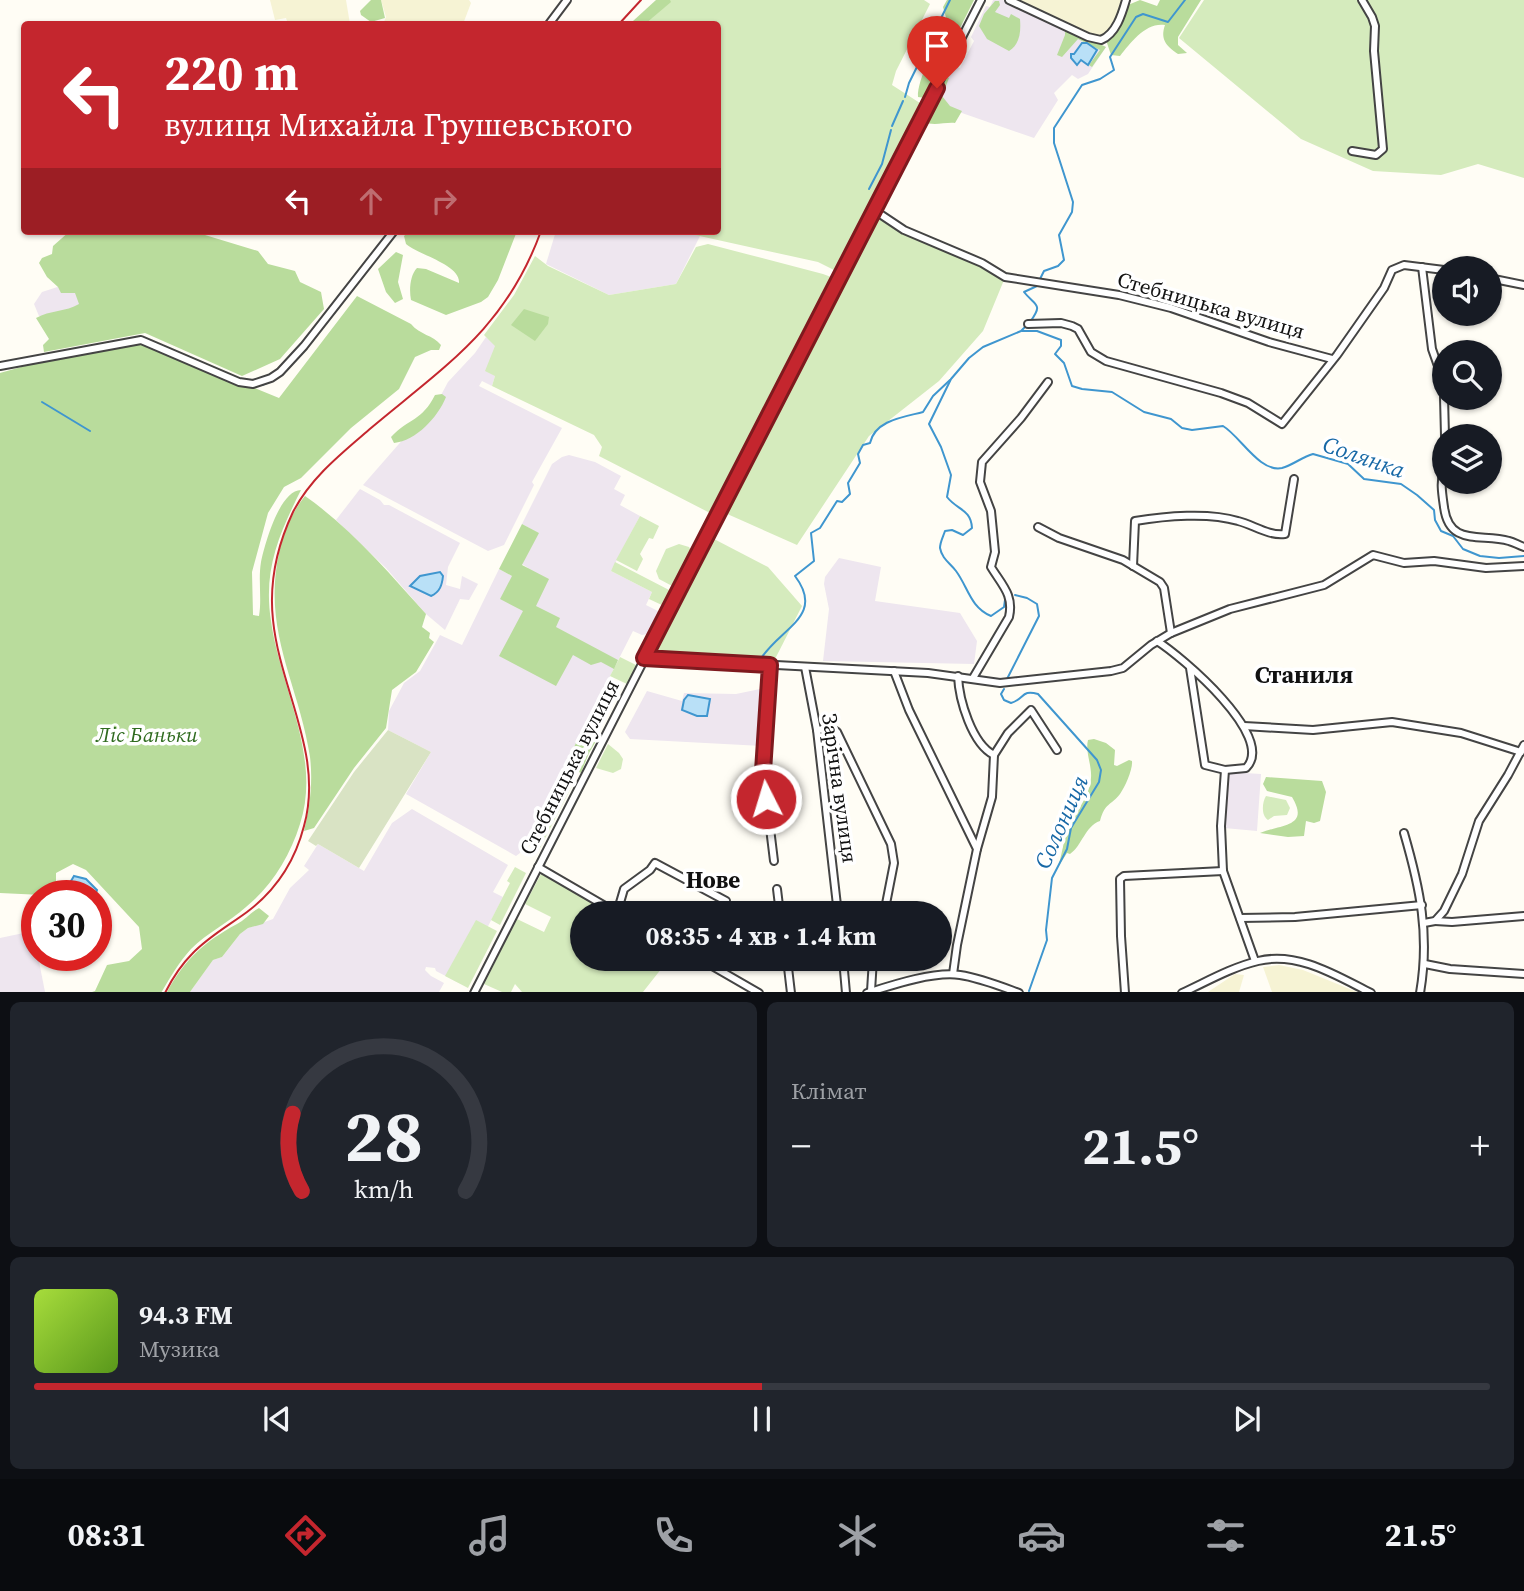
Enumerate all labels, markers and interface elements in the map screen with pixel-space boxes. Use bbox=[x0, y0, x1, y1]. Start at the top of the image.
pin bbox=[907, 16, 967, 88]
icon: arrive bbox=[918, 27, 956, 65]
text: 220 m bbox=[164, 39, 299, 106]
icon: left bbox=[49, 49, 140, 140]
text: вулиця Михайла Грушевського bbox=[164, 103, 633, 147]
icon: left bbox=[279, 182, 317, 220]
icon: ahead bbox=[352, 182, 390, 220]
icon: right bbox=[425, 182, 463, 220]
map controls bbox=[1432, 256, 1502, 494]
button: sound bbox=[1432, 256, 1502, 326]
street label: Стебницька вулиця bbox=[1114, 264, 1308, 346]
button: search bbox=[1432, 340, 1502, 410]
button: layers bbox=[1432, 424, 1502, 494]
water label: Солянка bbox=[1319, 428, 1409, 486]
district label: Станиля bbox=[1255, 658, 1354, 691]
street label: Стебницька вулиця bbox=[512, 674, 626, 860]
street label: Зарічна вулиця bbox=[815, 711, 865, 865]
park label: Ліс Баньки bbox=[95, 720, 198, 749]
position arrow bbox=[729, 762, 803, 836]
water label: Солониця bbox=[1026, 770, 1096, 874]
district label: Нове bbox=[686, 864, 740, 896]
speed limit sign: 30 bbox=[21, 880, 112, 971]
text: 08:35 · 4 хв · 1.4 km bbox=[646, 918, 876, 954]
text: Клімат bbox=[791, 1075, 867, 1107]
text: 28 bbox=[344, 1086, 423, 1185]
text: 21.5° bbox=[1082, 1110, 1199, 1181]
text: − bbox=[791, 1120, 811, 1172]
text: + bbox=[1470, 1120, 1490, 1172]
text: km/h bbox=[354, 1171, 413, 1205]
text: 94.3 FM bbox=[139, 1297, 233, 1333]
text: Музика bbox=[139, 1333, 220, 1365]
icon: previous bbox=[258, 1400, 296, 1438]
icon: pause bbox=[743, 1400, 781, 1438]
icon: next bbox=[1228, 1400, 1266, 1438]
icon: directions bbox=[281, 1511, 330, 1560]
icon: music bbox=[465, 1511, 514, 1560]
icon: phone bbox=[649, 1511, 698, 1560]
icon: climate bbox=[833, 1511, 882, 1560]
icon: car bbox=[1017, 1511, 1066, 1560]
icon: filters bbox=[1201, 1511, 1250, 1560]
text: 08:31 bbox=[67, 1513, 146, 1557]
text: 21.5° bbox=[1384, 1513, 1457, 1557]

